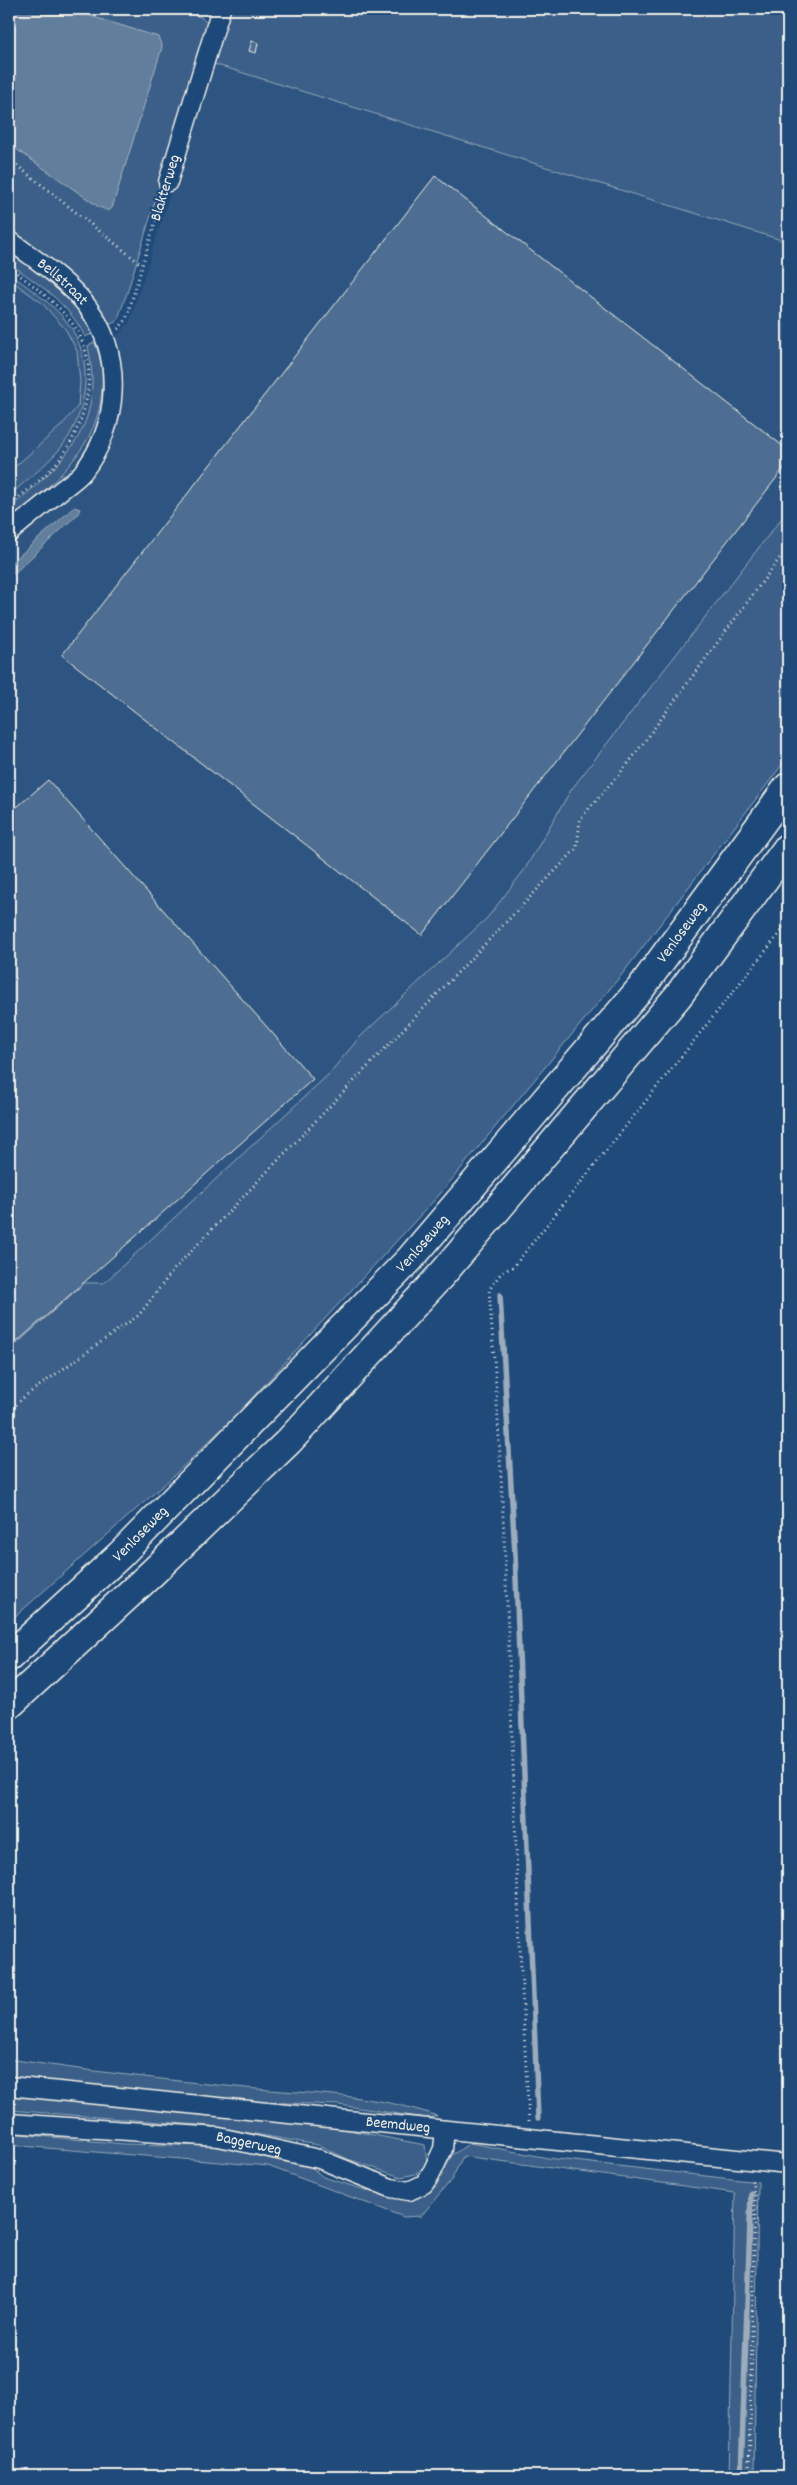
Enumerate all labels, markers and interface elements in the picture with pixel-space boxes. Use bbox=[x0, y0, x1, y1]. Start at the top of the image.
street label: Blakterweg bbox=[145, 152, 187, 224]
street label: Bellstraat bbox=[32, 253, 94, 311]
street label: Venloseweg bbox=[651, 897, 712, 968]
street label: Venloseweg bbox=[391, 1209, 455, 1278]
street label: Venloseweg bbox=[108, 1501, 174, 1568]
street label: Beemdweg bbox=[365, 2110, 431, 2140]
street label: Baggerweg bbox=[214, 2125, 284, 2162]

